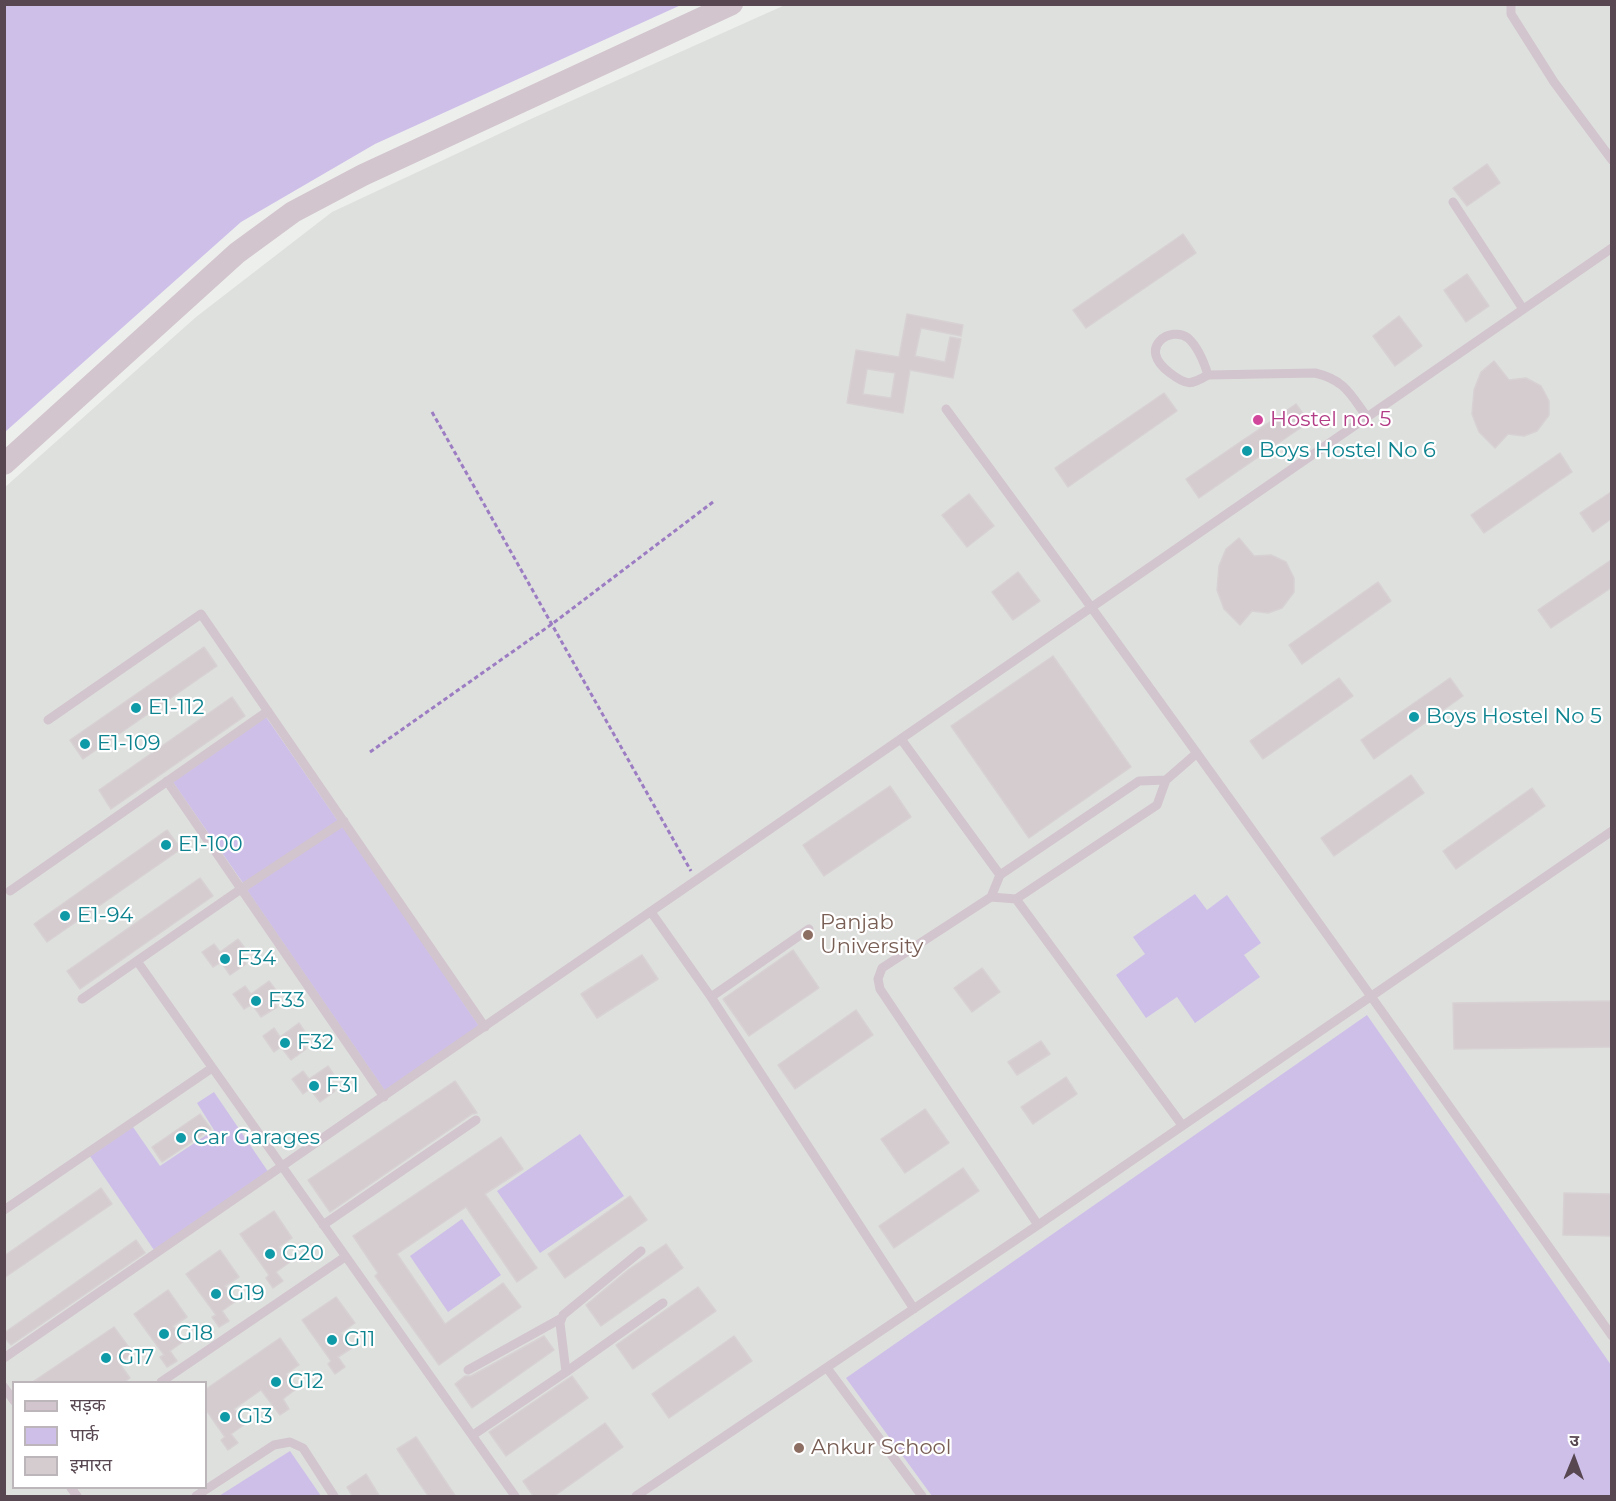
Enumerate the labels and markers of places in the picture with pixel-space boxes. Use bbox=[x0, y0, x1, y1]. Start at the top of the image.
place label: Hostel no. 5 bbox=[1270, 407, 1391, 433]
marker: Hostel no. 5 bbox=[1251, 413, 1265, 427]
place label: Boys Hostel No 6 bbox=[1259, 438, 1436, 464]
marker: Boys Hostel No 6 bbox=[1240, 444, 1254, 458]
place label: E1-112 bbox=[148, 695, 204, 721]
marker: E1-112 bbox=[129, 701, 143, 715]
place label: Boys Hostel No 5 bbox=[1426, 704, 1602, 730]
marker: Boys Hostel No 5 bbox=[1407, 710, 1421, 724]
place label: E1-109 bbox=[97, 731, 161, 757]
marker: E1-109 bbox=[78, 737, 92, 751]
place label: E1-100 bbox=[178, 832, 243, 858]
marker: E1-100 bbox=[159, 838, 173, 852]
place label: E1-94 bbox=[77, 903, 133, 929]
marker: E1-94 bbox=[58, 909, 72, 923]
place label: Panjab University bbox=[820, 910, 923, 960]
marker: Panjab University bbox=[801, 928, 815, 942]
place label: F34 bbox=[237, 946, 276, 972]
marker: F34 bbox=[218, 952, 232, 966]
place label: F33 bbox=[268, 988, 305, 1014]
marker: F33 bbox=[249, 994, 263, 1008]
place label: F32 bbox=[297, 1030, 334, 1056]
marker: F32 bbox=[278, 1036, 292, 1050]
place label: F31 bbox=[326, 1073, 359, 1099]
marker: F31 bbox=[307, 1079, 321, 1093]
place label: Car Garages bbox=[193, 1125, 320, 1151]
marker: Car Garages bbox=[174, 1131, 188, 1145]
place label: G20 bbox=[282, 1241, 324, 1267]
marker: G20 bbox=[263, 1247, 277, 1261]
place label: G19 bbox=[228, 1281, 265, 1307]
marker: G19 bbox=[209, 1287, 223, 1301]
place label: G18 bbox=[176, 1321, 213, 1347]
marker: G18 bbox=[157, 1327, 171, 1341]
place label: G11 bbox=[344, 1327, 375, 1353]
marker: G11 bbox=[325, 1333, 339, 1347]
place label: G17 bbox=[118, 1345, 154, 1371]
marker: G17 bbox=[99, 1351, 113, 1365]
place label: G12 bbox=[288, 1369, 324, 1395]
marker: G12 bbox=[269, 1375, 283, 1389]
place label: G13 bbox=[237, 1404, 273, 1430]
marker: G13 bbox=[218, 1410, 232, 1424]
place label: Ankur School bbox=[811, 1435, 951, 1461]
marker: Ankur School bbox=[792, 1441, 806, 1455]

